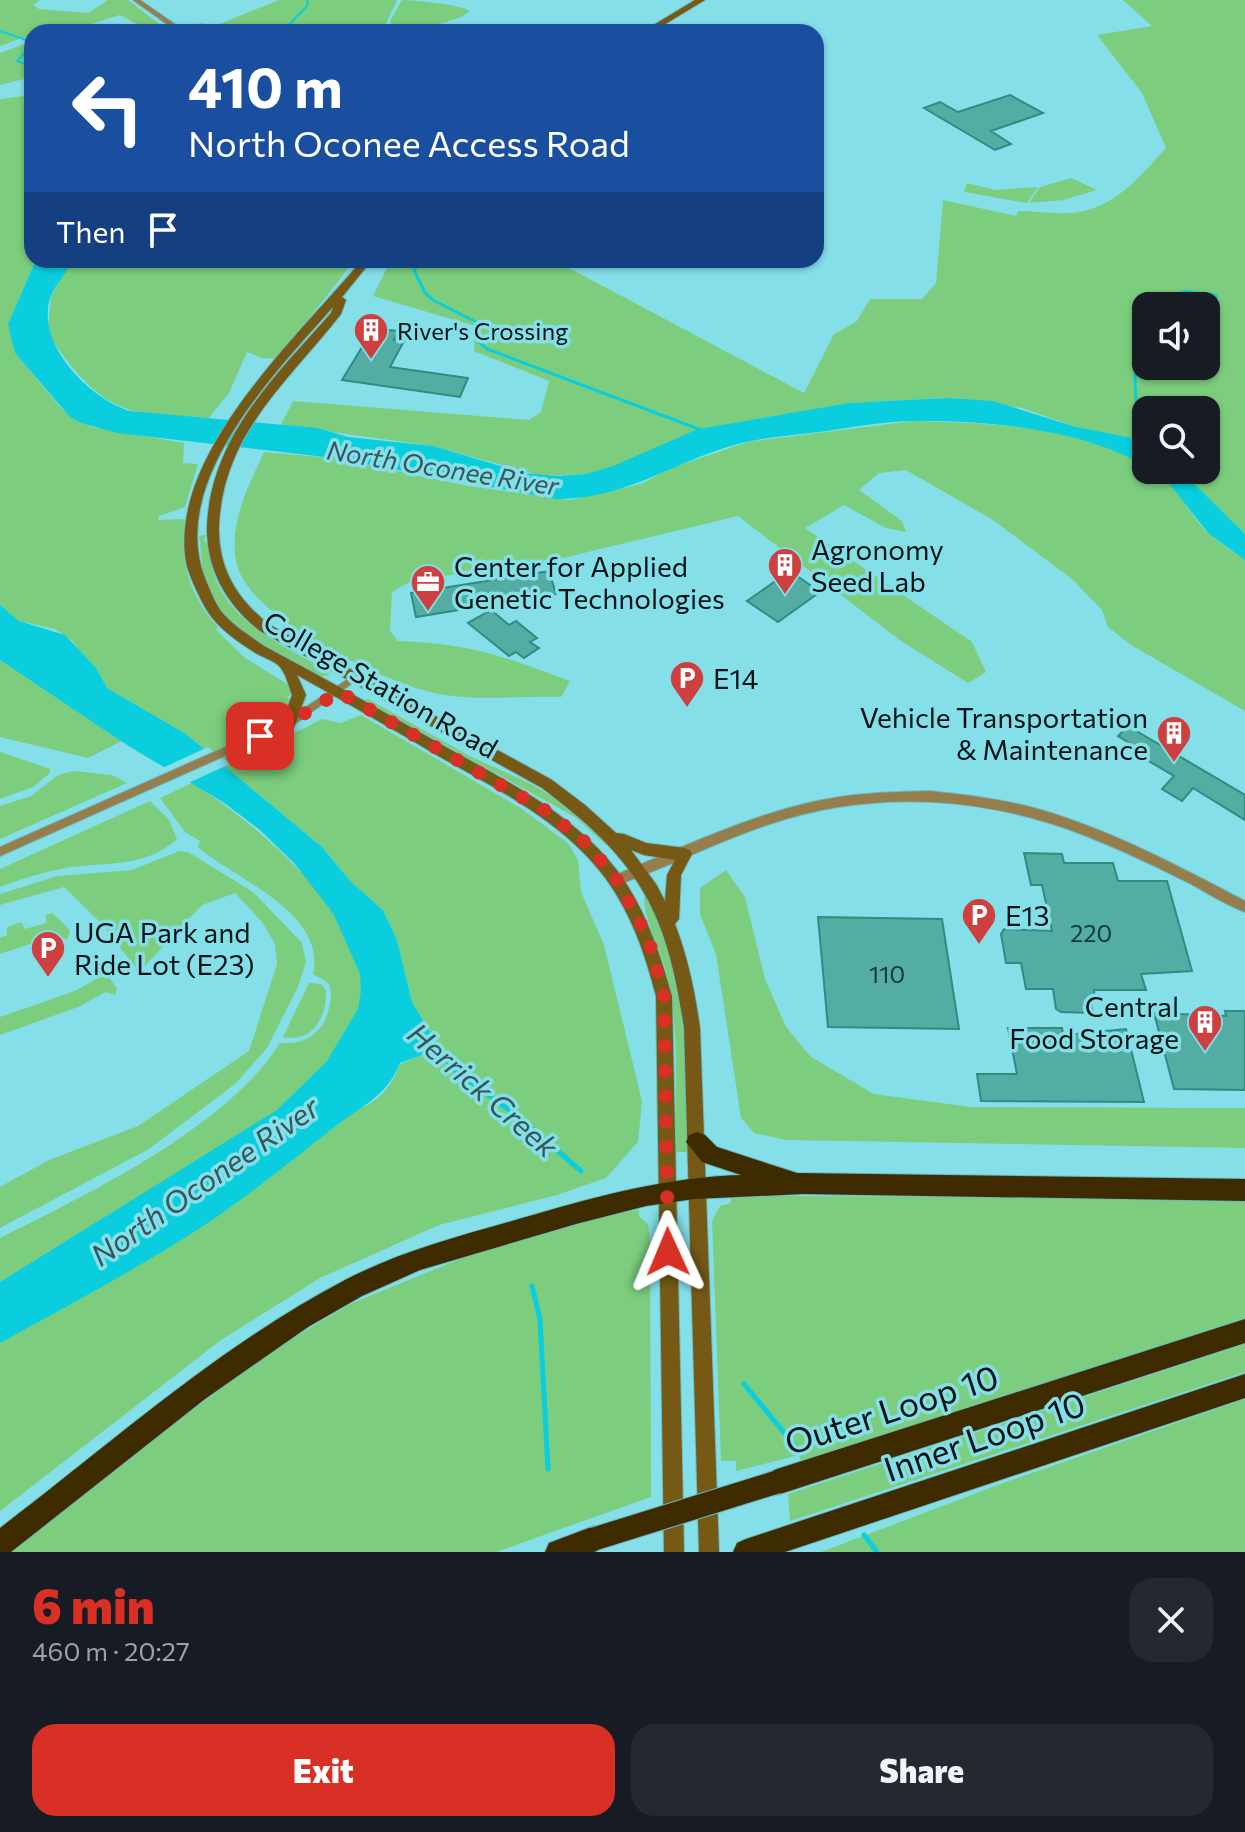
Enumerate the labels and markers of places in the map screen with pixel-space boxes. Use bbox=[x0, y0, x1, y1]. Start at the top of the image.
building icon: River's Crossing bbox=[352, 311, 390, 361]
place label: River's Crossing bbox=[397, 316, 568, 345]
place label: Agronomy Seed Lab bbox=[811, 532, 944, 598]
building icon: Agronomy Seed Lab bbox=[766, 546, 804, 596]
place label: Center for Applied Genetic Technologies bbox=[454, 549, 725, 615]
office icon: Center for Applied Genetic Technologies bbox=[409, 563, 447, 613]
parking icon: E14 bbox=[668, 659, 706, 709]
place label: E14 bbox=[713, 661, 759, 695]
place label: Vehicle Transportation & Maintenance bbox=[860, 700, 1148, 766]
pin bbox=[226, 702, 294, 770]
building icon: Vehicle Transportation & Maintenance bbox=[1155, 714, 1193, 764]
parking icon: E13 bbox=[960, 896, 998, 946]
place label: E13 bbox=[1005, 898, 1050, 932]
place label: UGA Park and Ride Lot (E23) bbox=[74, 915, 255, 981]
parking icon: UGA Park and Ride Lot (E23) bbox=[29, 929, 67, 979]
place label: Central Food Storage bbox=[1009, 989, 1179, 1055]
building icon: Central Food Storage bbox=[1186, 1003, 1224, 1053]

